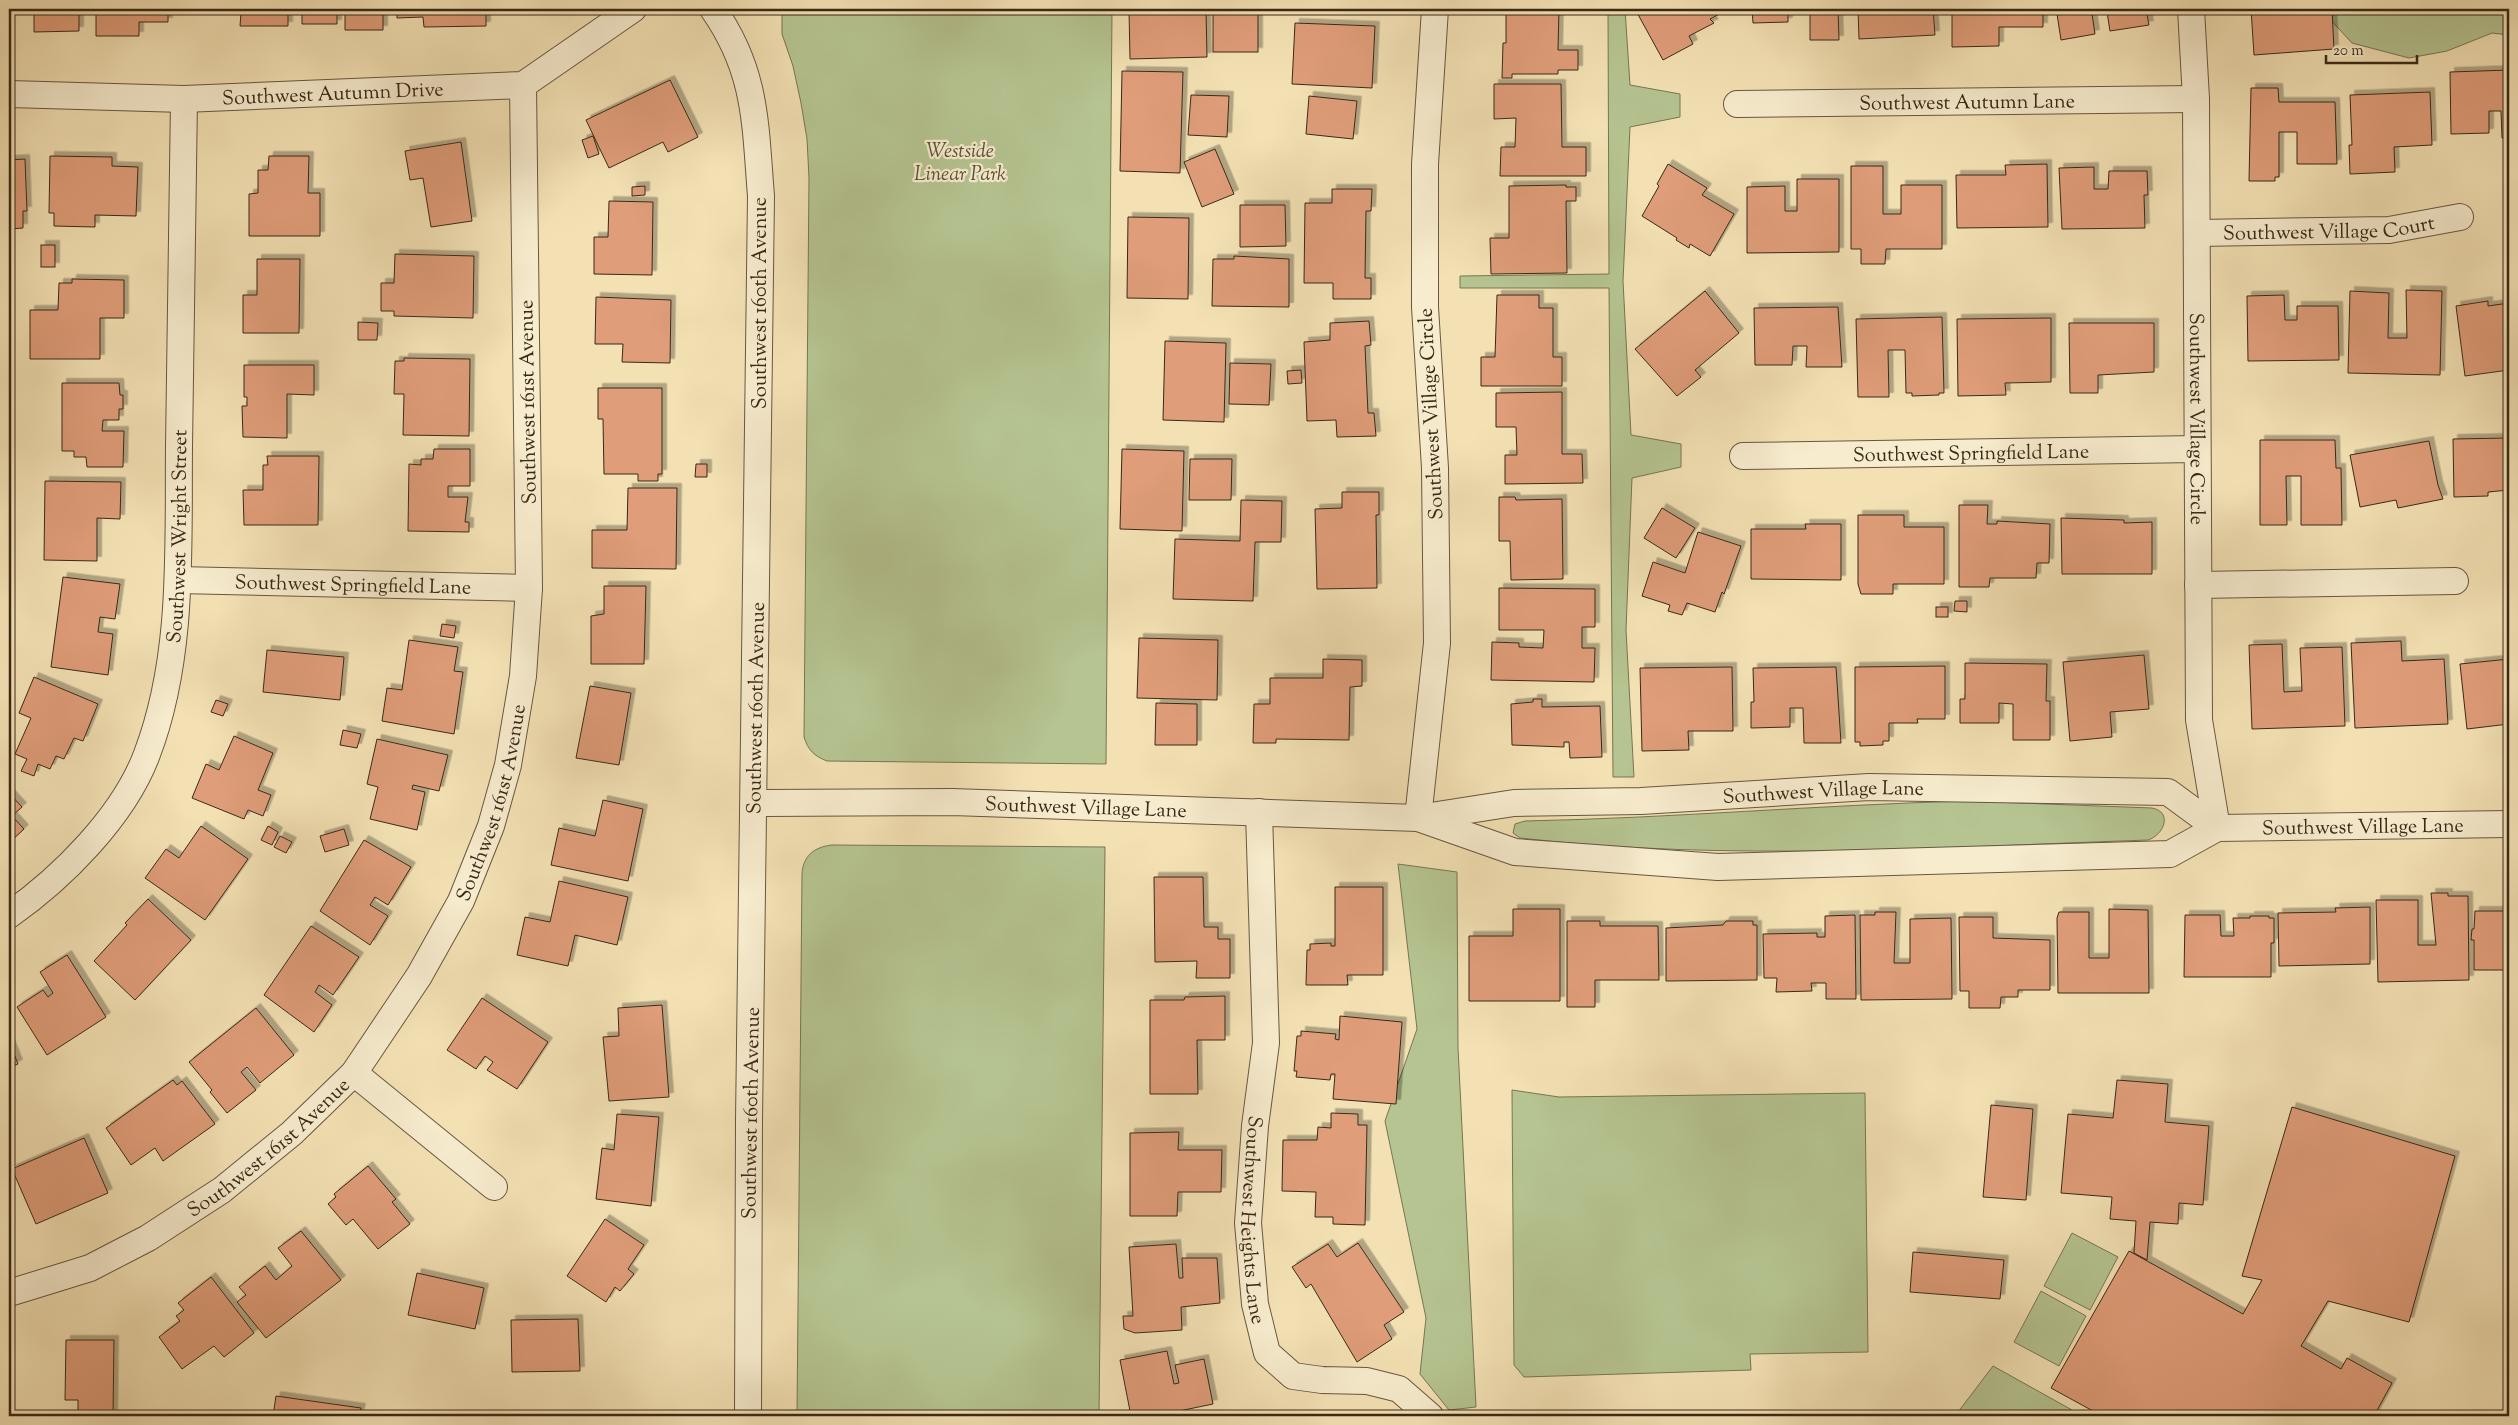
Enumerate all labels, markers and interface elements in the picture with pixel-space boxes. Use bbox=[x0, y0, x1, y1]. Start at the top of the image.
scale bar bbox=[2326, 32, 2417, 64]
text: 20 m bbox=[2333, 41, 2364, 62]
street label: Southwest Autumn Drive bbox=[222, 76, 444, 114]
street label: Southwest Autumn Lane bbox=[1859, 88, 2075, 120]
park label: Westside Linear Park bbox=[914, 138, 1006, 190]
street label: Southwest 160th Avenue bbox=[747, 197, 776, 409]
street label: Southwest Village Court bbox=[2223, 210, 2437, 250]
street label: Southwest 161st Avenue bbox=[513, 299, 546, 504]
street label: Southwest Village Circle bbox=[1412, 307, 1453, 520]
street label: Southwest Village Circle bbox=[2180, 313, 2210, 525]
street label: Southwest Wright Street bbox=[161, 429, 196, 645]
street label: Southwest Springfield Lane bbox=[1853, 439, 2089, 471]
street label: Southwest Springfield Lane bbox=[234, 569, 471, 604]
street label: Southwest 160th Avenue bbox=[741, 602, 774, 814]
street label: Southwest 161st Avenue bbox=[450, 702, 535, 906]
street label: Southwest Village Lane bbox=[1722, 775, 1924, 813]
street label: Southwest Village Lane bbox=[984, 791, 1187, 827]
street label: Southwest Village Lane bbox=[2262, 813, 2464, 844]
street label: Southwest 160th Avenue bbox=[736, 1007, 769, 1219]
street label: Southwest 161st Avenue bbox=[182, 1072, 358, 1226]
street label: Southwest Heights Lane bbox=[1231, 1114, 1271, 1327]

